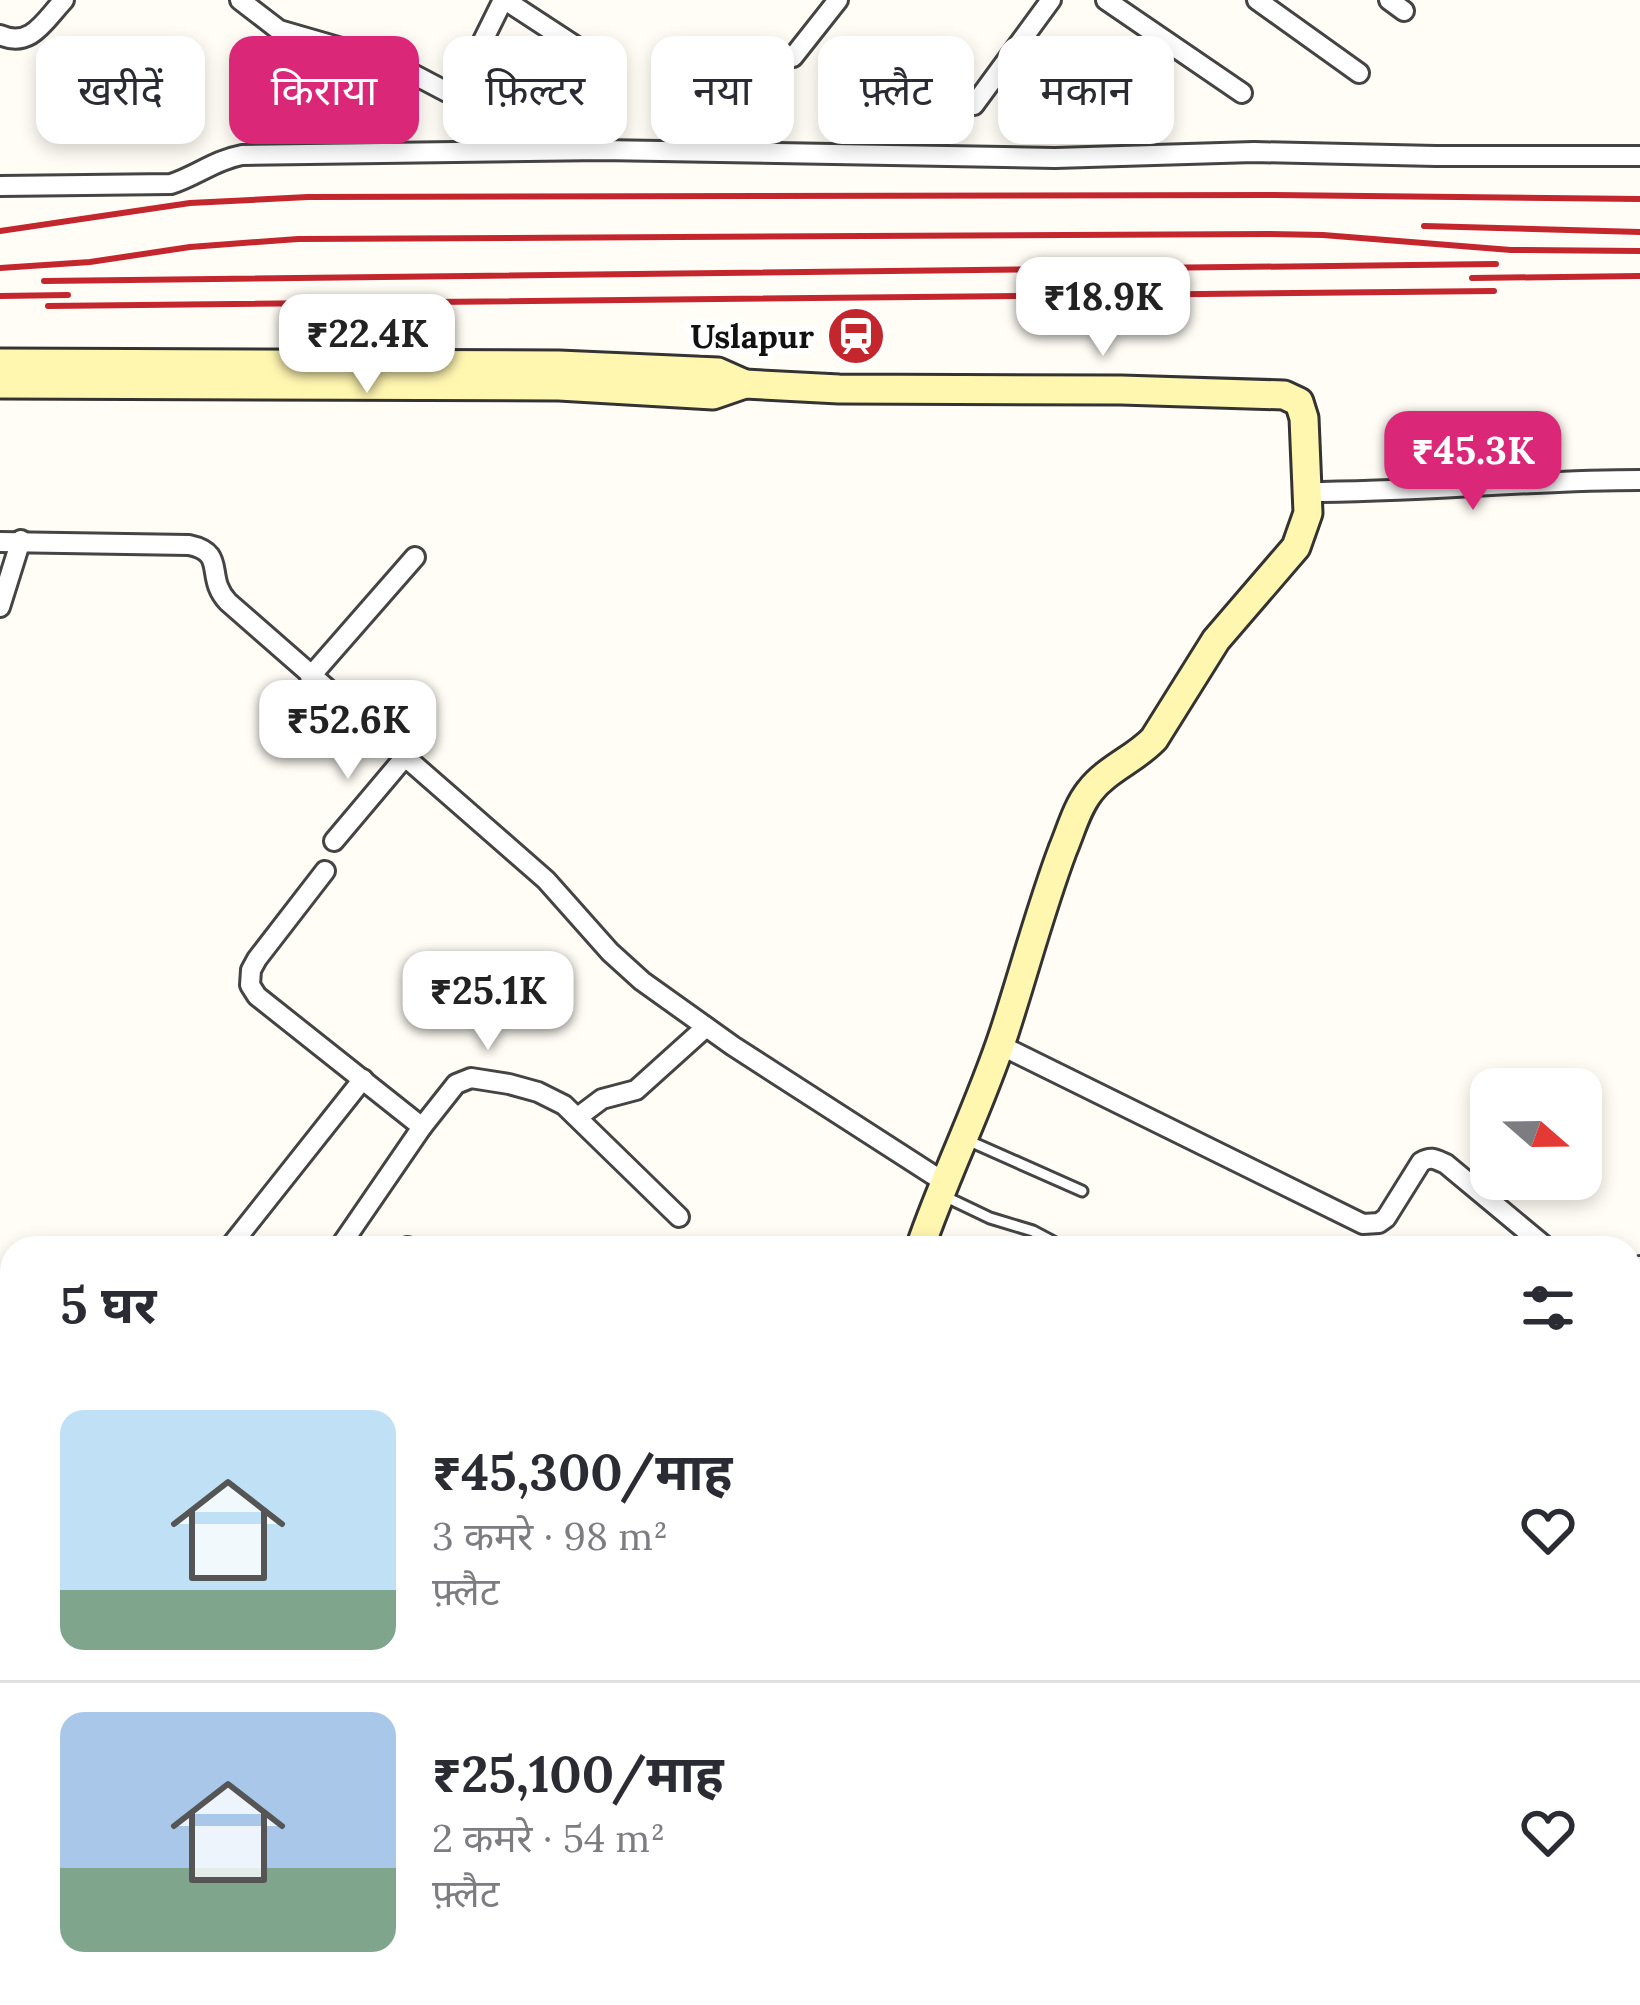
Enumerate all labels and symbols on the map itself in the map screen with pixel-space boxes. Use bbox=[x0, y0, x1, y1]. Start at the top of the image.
pin: ₹18.9K bbox=[1005, 257, 1201, 359]
pin: ₹22.4K bbox=[269, 294, 465, 396]
station icon: Uslapur bbox=[825, 305, 887, 367]
place label: Uslapur bbox=[690, 315, 814, 357]
pin: ₹45.3K bbox=[1375, 411, 1571, 513]
pin: ₹52.6K bbox=[250, 680, 446, 782]
pin: ₹25.1K bbox=[390, 951, 586, 1053]
north arrow bbox=[1470, 1068, 1602, 1200]

